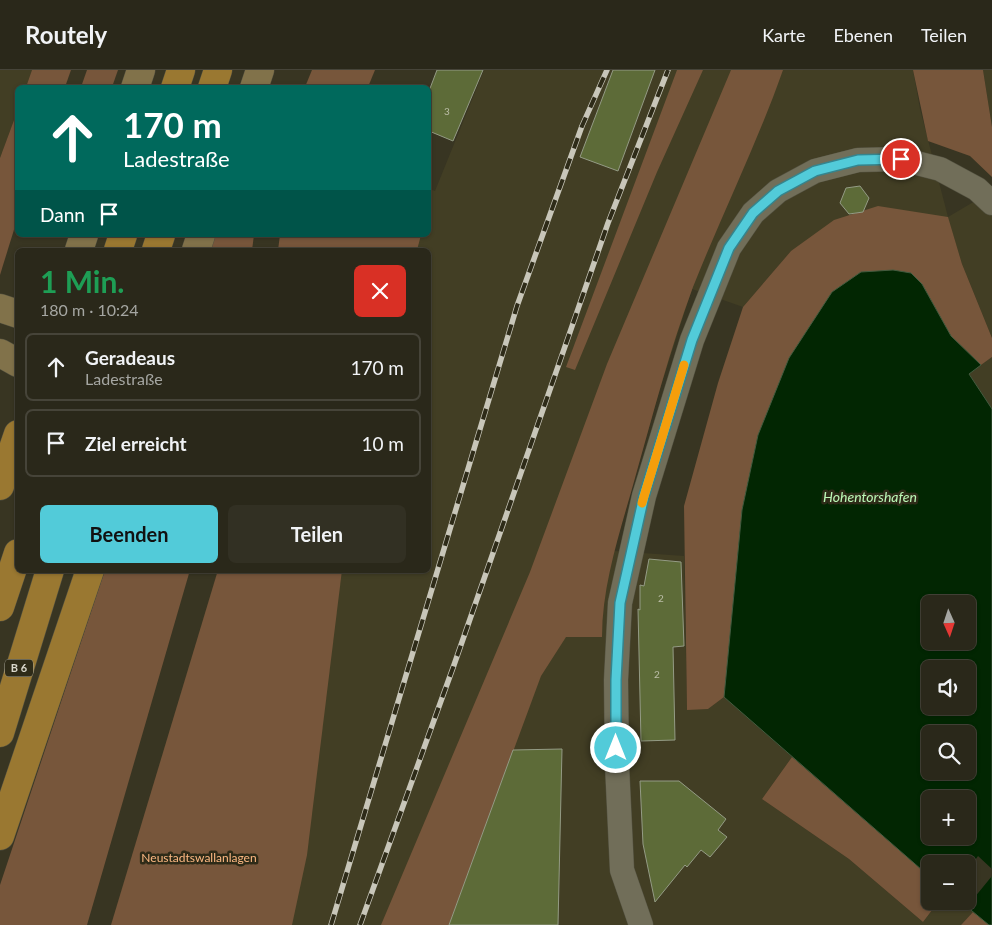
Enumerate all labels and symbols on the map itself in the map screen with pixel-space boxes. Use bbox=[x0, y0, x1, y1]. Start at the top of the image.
house number: 3 bbox=[444, 105, 450, 117]
pin bbox=[880, 138, 922, 180]
water label: Hohentorshafen bbox=[823, 488, 917, 505]
house number: 2 bbox=[658, 592, 664, 604]
north arrow bbox=[921, 595, 976, 650]
road number: B 6 bbox=[5, 660, 33, 676]
house number: 2 bbox=[654, 668, 660, 680]
position arrow bbox=[589, 721, 641, 773]
park label: Neustadtswallanlagen bbox=[141, 850, 257, 865]

